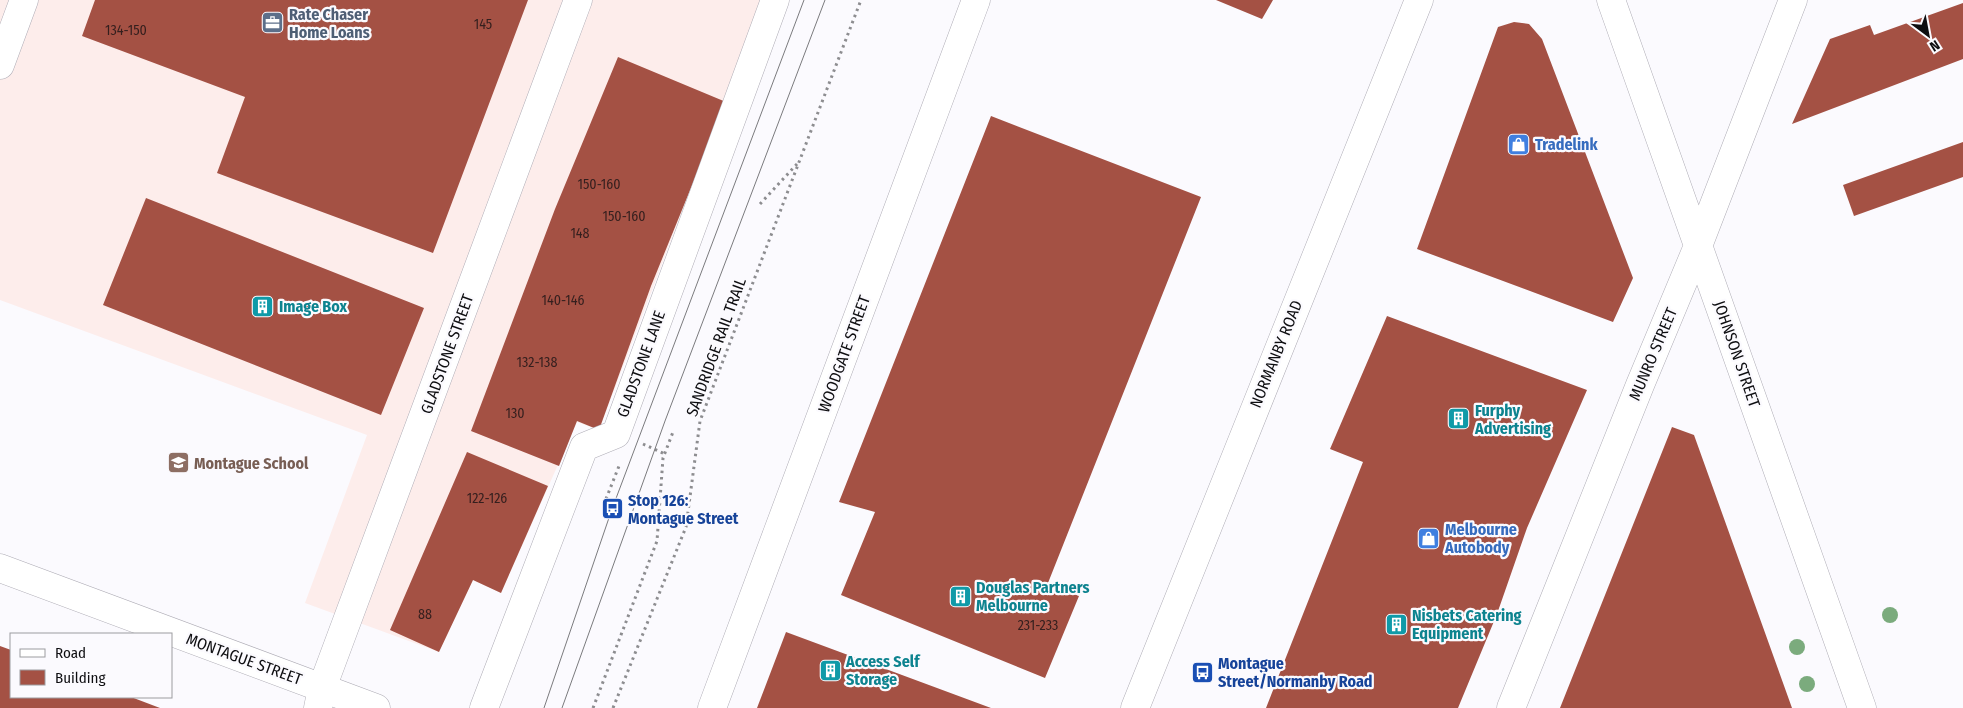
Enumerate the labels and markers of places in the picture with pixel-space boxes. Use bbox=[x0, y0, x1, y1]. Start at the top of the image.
place label: Rate Chaser Home Loans bbox=[289, 5, 370, 42]
office icon: Rate Chaser Home Loans bbox=[261, 11, 285, 35]
shop icon: Tradelink bbox=[1507, 132, 1531, 156]
place label: Tradelink bbox=[1535, 135, 1598, 154]
building icon: Image Box bbox=[251, 294, 275, 318]
place label: Image Box bbox=[279, 297, 348, 316]
place label: Furphy Advertising bbox=[1474, 401, 1551, 438]
building icon: Furphy Advertising bbox=[1447, 407, 1471, 431]
school or university icon: Montague School bbox=[166, 451, 190, 475]
place label: Montague School bbox=[194, 454, 309, 473]
place label: Stop 126: Montague Street bbox=[628, 491, 739, 528]
bus stop icon: Stop 126: Montague Street bbox=[600, 497, 624, 521]
place label: Melbourne Autobody bbox=[1444, 520, 1517, 557]
shop icon: Melbourne Autobody bbox=[1417, 526, 1441, 550]
place label: Douglas Partners Melbourne bbox=[976, 578, 1089, 615]
building icon: Douglas Partners Melbourne bbox=[948, 584, 972, 608]
place label: Nisbets Catering Equipment bbox=[1412, 606, 1522, 643]
building icon: Nisbets Catering Equipment bbox=[1384, 612, 1408, 636]
place label: Access Self Storage bbox=[845, 652, 921, 689]
place label: Montague Street/Normanby Road bbox=[1218, 654, 1373, 691]
building icon: Access Self Storage bbox=[818, 658, 842, 682]
bus stop icon: Montague Street/Normanby Road bbox=[1190, 660, 1214, 684]

